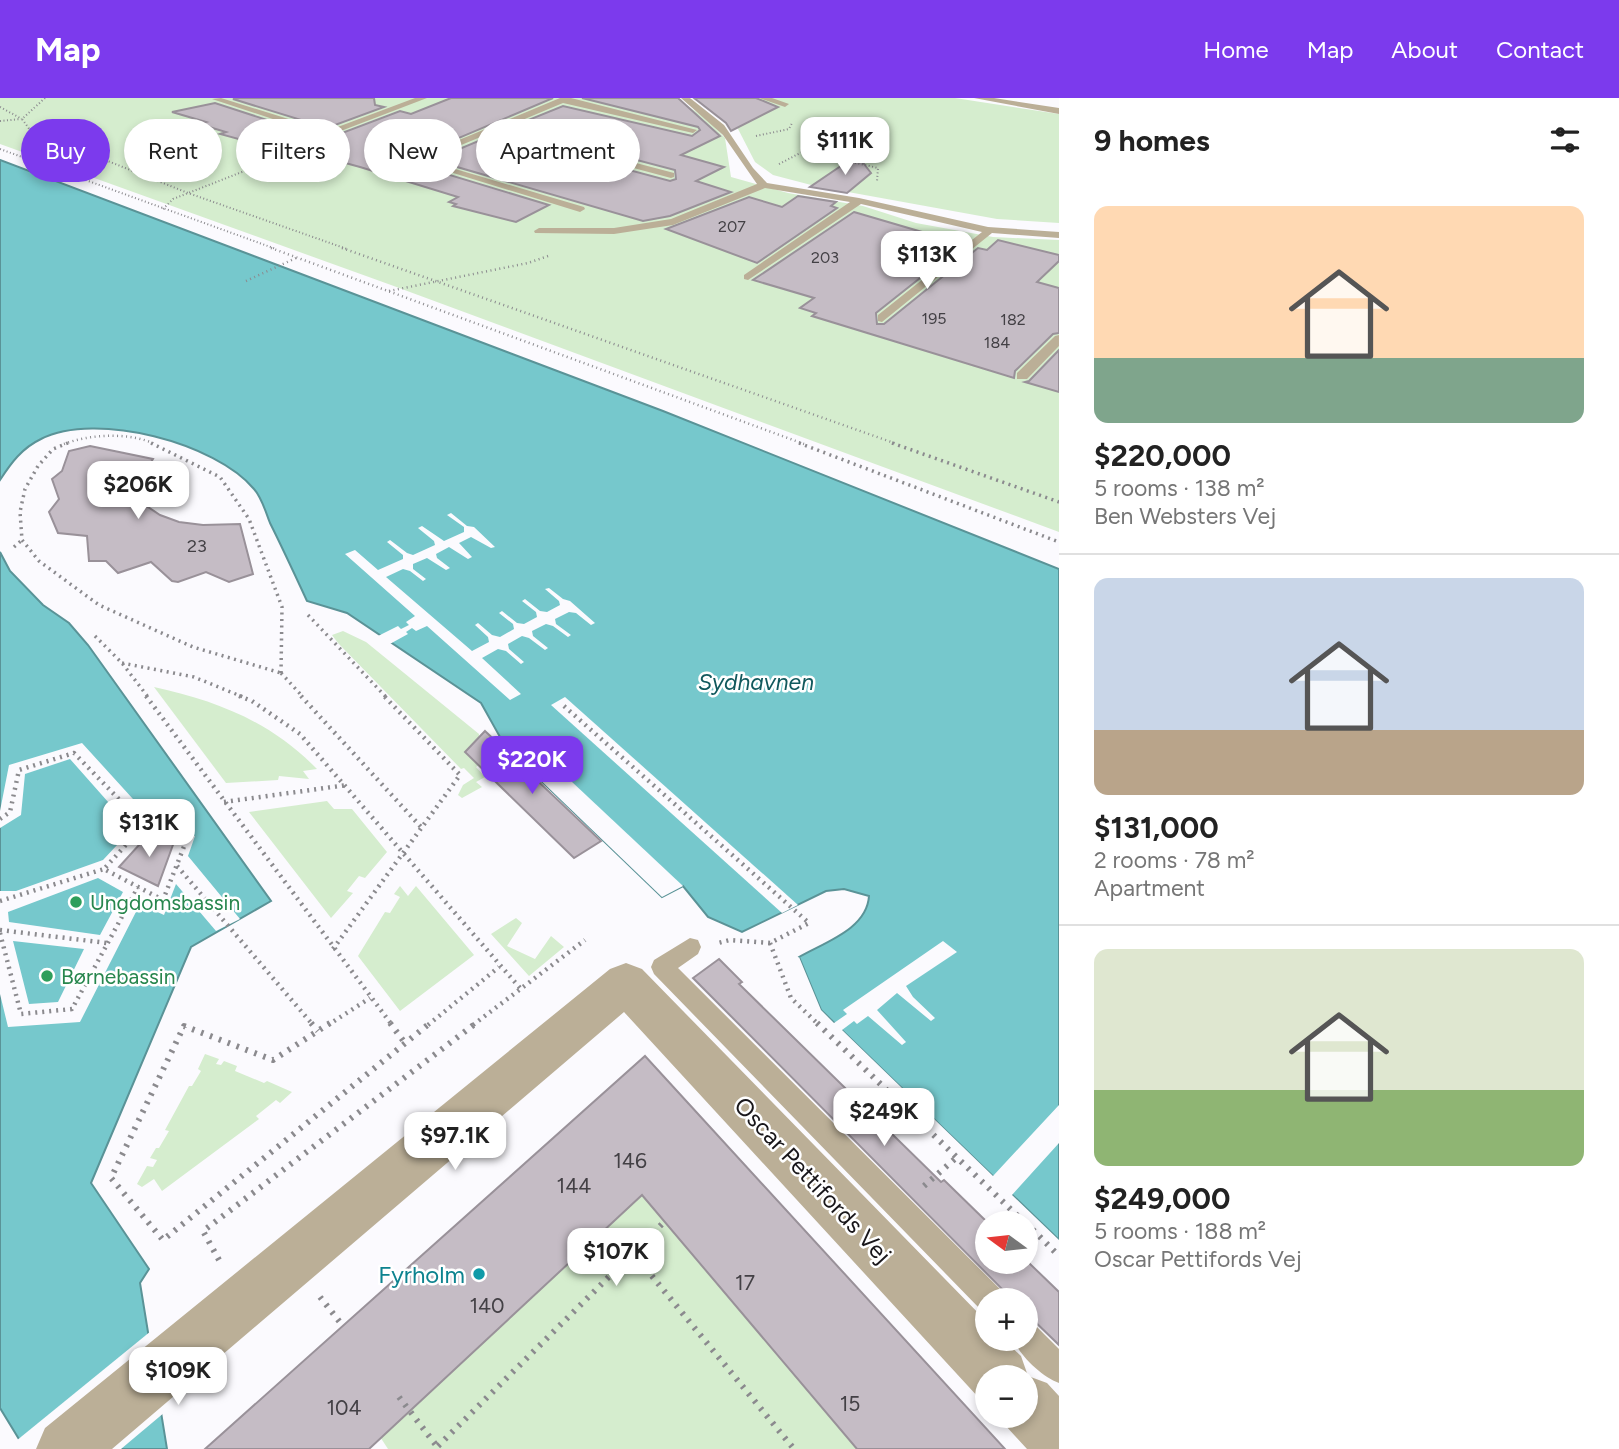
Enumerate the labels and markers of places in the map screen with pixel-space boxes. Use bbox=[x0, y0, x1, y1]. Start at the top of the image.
pin: $111K bbox=[796, 118, 894, 177]
pin: $113K bbox=[878, 232, 976, 291]
pin: $206K bbox=[89, 462, 187, 521]
pin: $220K bbox=[483, 736, 581, 796]
pin: $131K bbox=[100, 800, 198, 859]
place label: Ungdomsbassin bbox=[90, 890, 240, 915]
marker: Ungdomsbassin bbox=[68, 894, 84, 910]
place label: Børnebassin bbox=[61, 964, 175, 989]
marker: Børnebassin bbox=[39, 968, 55, 984]
pin: $249K bbox=[835, 1088, 933, 1148]
pin: $97.1K bbox=[398, 1112, 512, 1172]
pin: $107K bbox=[567, 1228, 665, 1288]
place label: Fyrholm bbox=[378, 1260, 465, 1289]
marker: Fyrholm bbox=[471, 1266, 487, 1282]
pin: $109K bbox=[129, 1348, 227, 1407]

